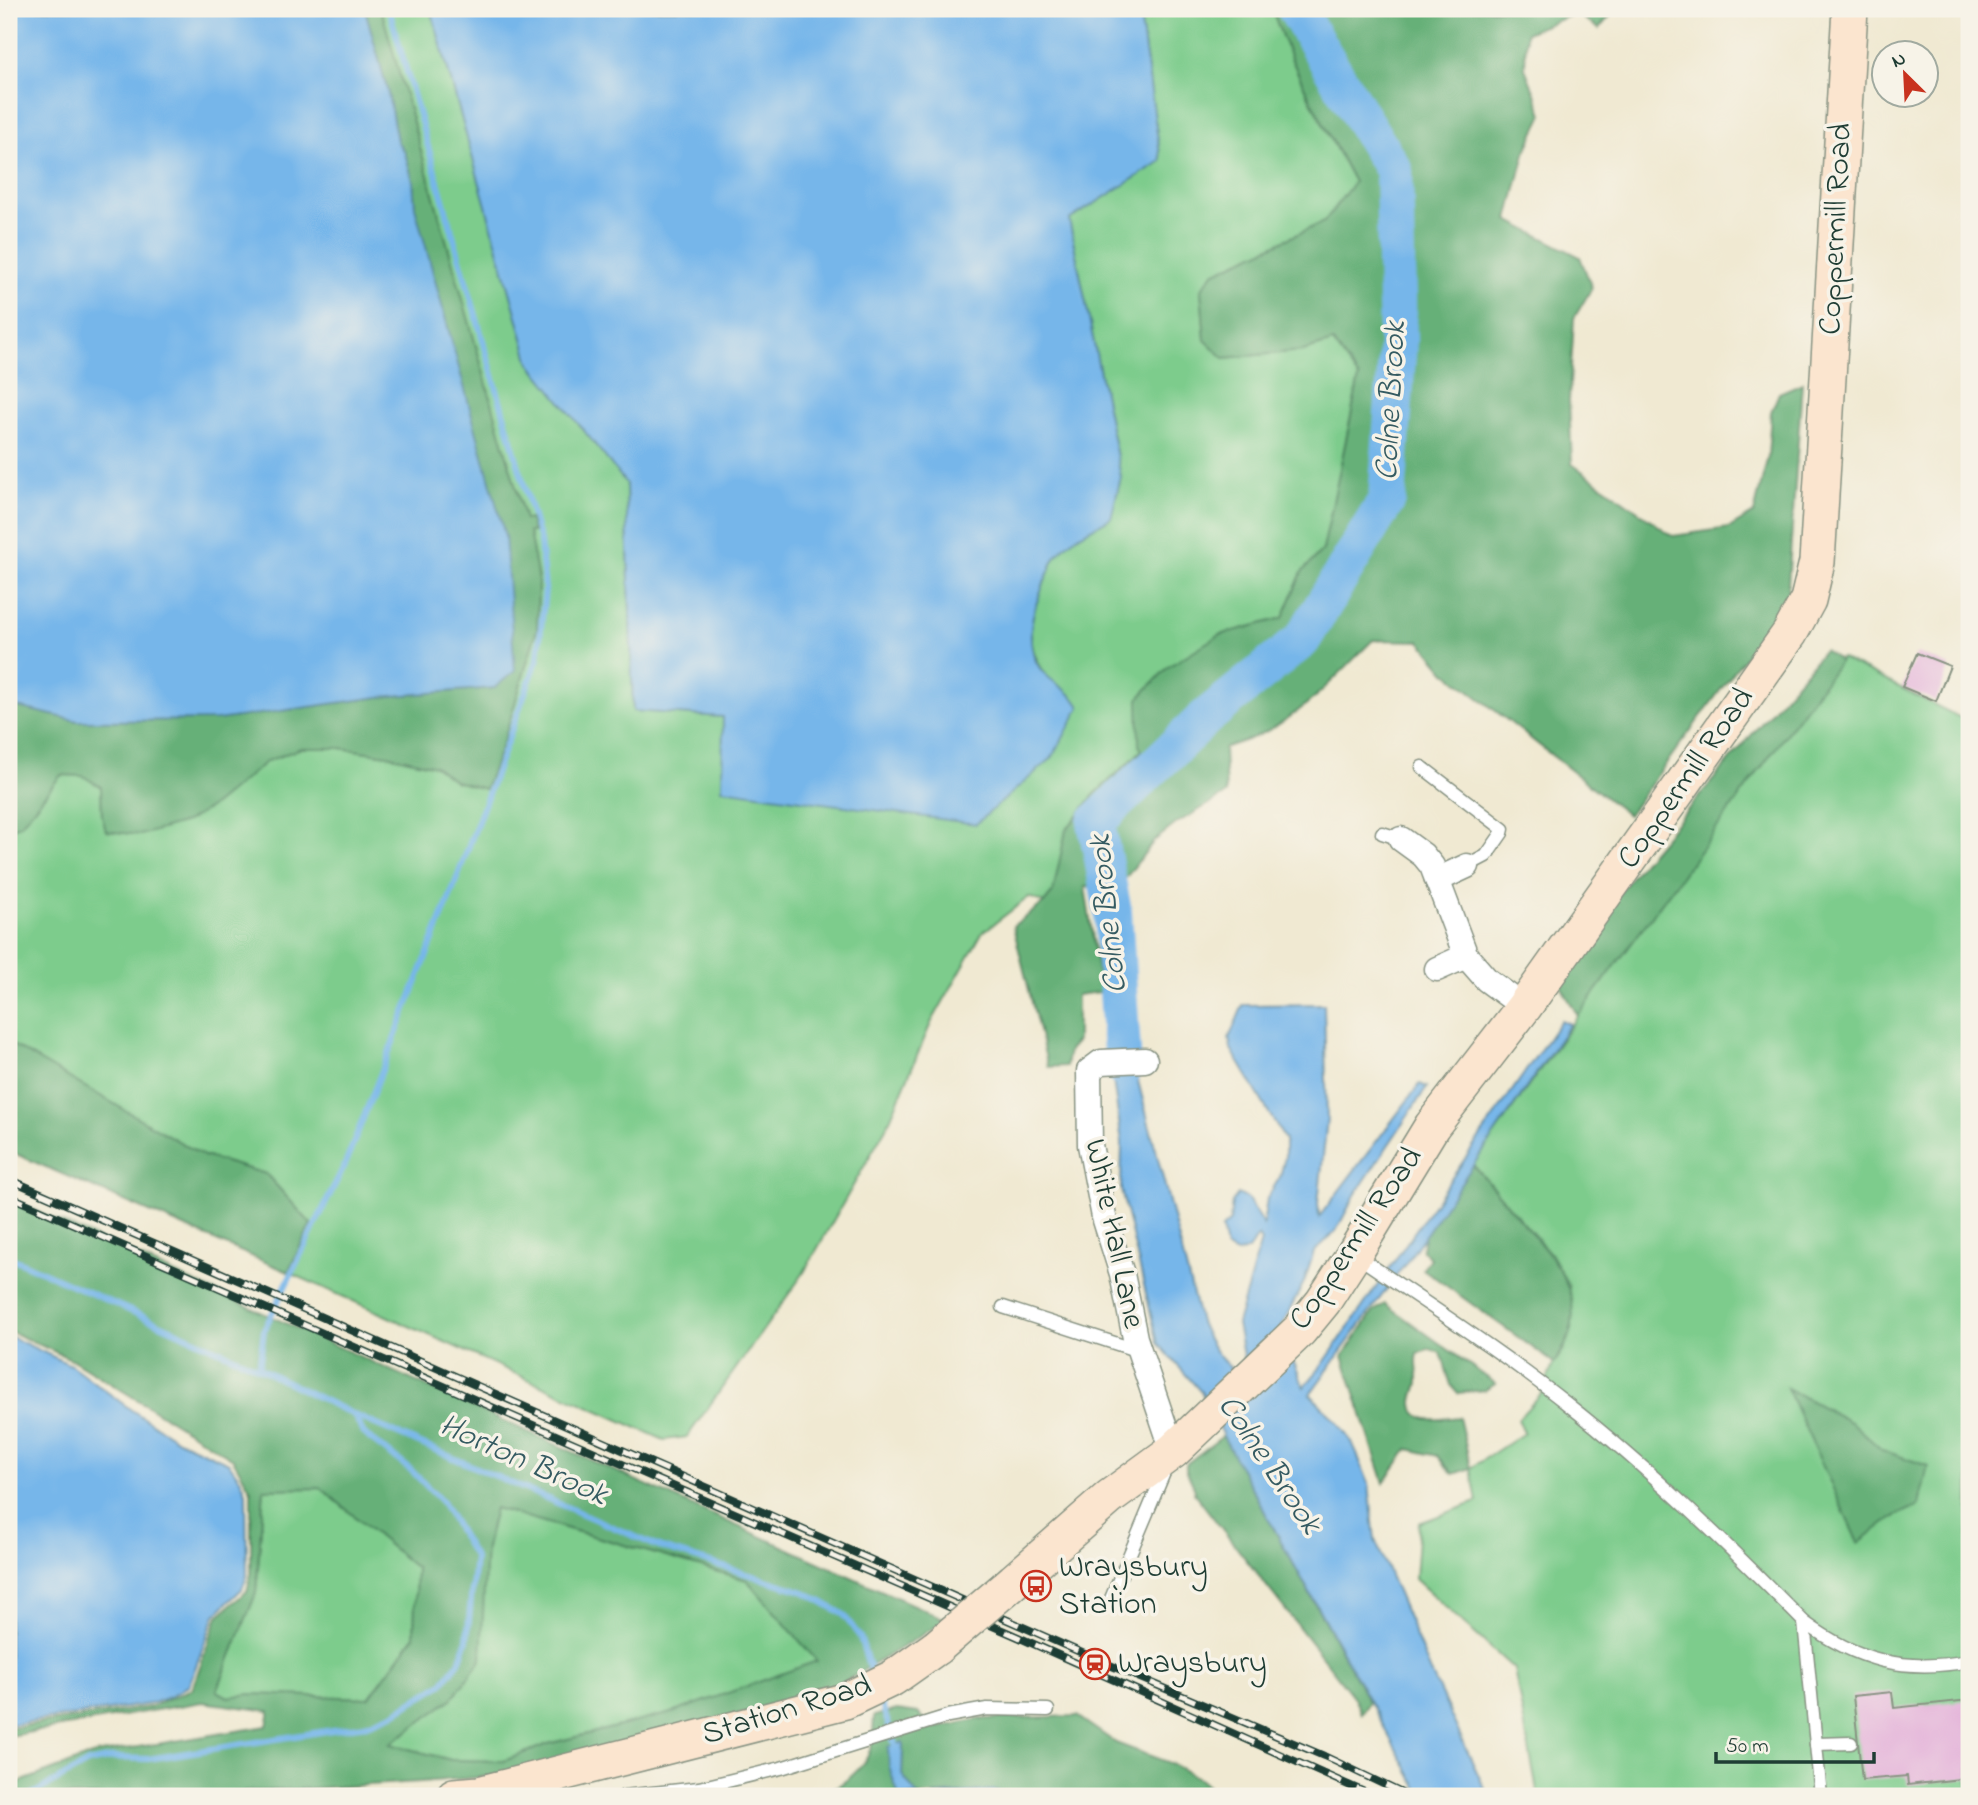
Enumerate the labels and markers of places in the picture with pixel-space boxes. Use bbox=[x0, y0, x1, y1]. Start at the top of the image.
place label: Wraysbury Station bbox=[1059, 1545, 1208, 1629]
bus stop icon: Wraysbury Station bbox=[1019, 1569, 1053, 1603]
place label: Wraysbury bbox=[1118, 1641, 1267, 1688]
station icon: Wraysbury bbox=[1078, 1647, 1112, 1681]

